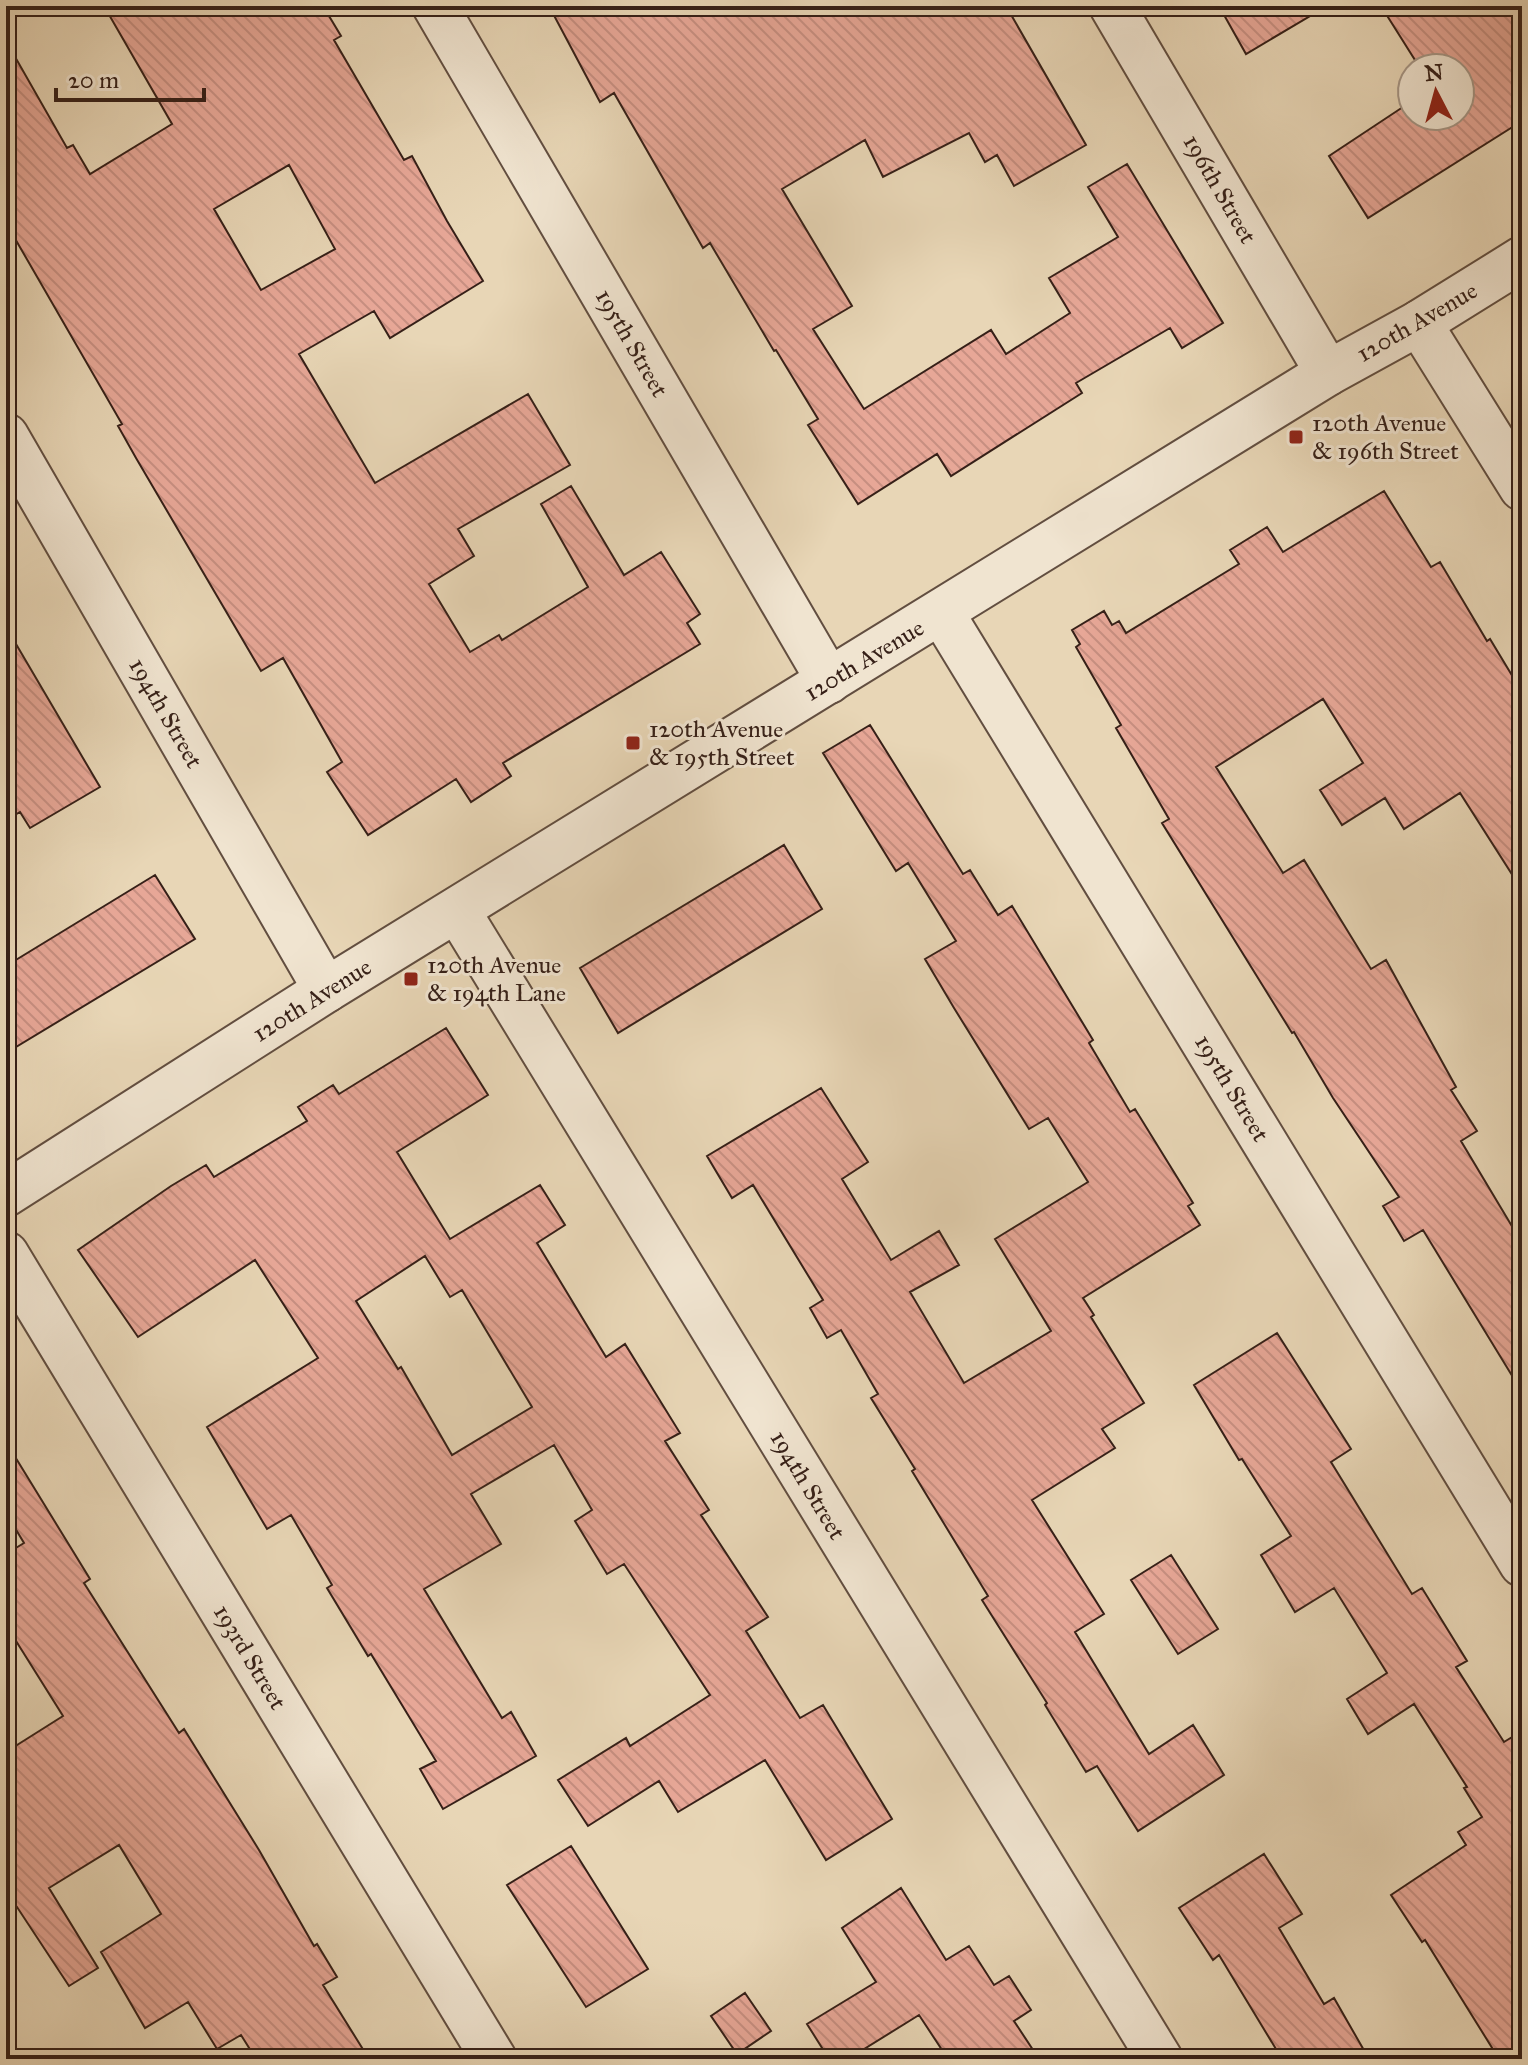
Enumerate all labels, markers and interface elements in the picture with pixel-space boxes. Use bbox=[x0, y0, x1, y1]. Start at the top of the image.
scale bar bbox=[56, 52, 204, 102]
north arrow bbox=[1396, 52, 1476, 132]
text: N bbox=[1423, 58, 1445, 87]
text: 20 m bbox=[68, 65, 119, 95]
street label: 196th Street bbox=[1177, 129, 1264, 249]
street label: 120th Avenue bbox=[1351, 275, 1483, 369]
street label: 195th Street bbox=[589, 284, 675, 403]
place label: 120th Avenue & 196th Street bbox=[1312, 408, 1459, 466]
marker: 120th Avenue & 196th Street bbox=[1287, 428, 1305, 446]
street label: 120th Avenue bbox=[799, 613, 929, 707]
street label: 194th Street bbox=[122, 653, 210, 774]
place label: 120th Avenue & 195th Street bbox=[649, 714, 795, 772]
marker: 120th Avenue & 195th Street bbox=[624, 734, 642, 752]
place label: 120th Avenue & 194th Lane bbox=[427, 950, 566, 1008]
street label: 120th Avenue bbox=[247, 952, 377, 1048]
marker: 120th Avenue & 194th Lane bbox=[402, 970, 420, 988]
street label: 195th Street bbox=[1188, 1029, 1276, 1148]
street label: 194th Street bbox=[764, 1425, 853, 1546]
street label: 193rd Street bbox=[207, 1599, 293, 1716]

